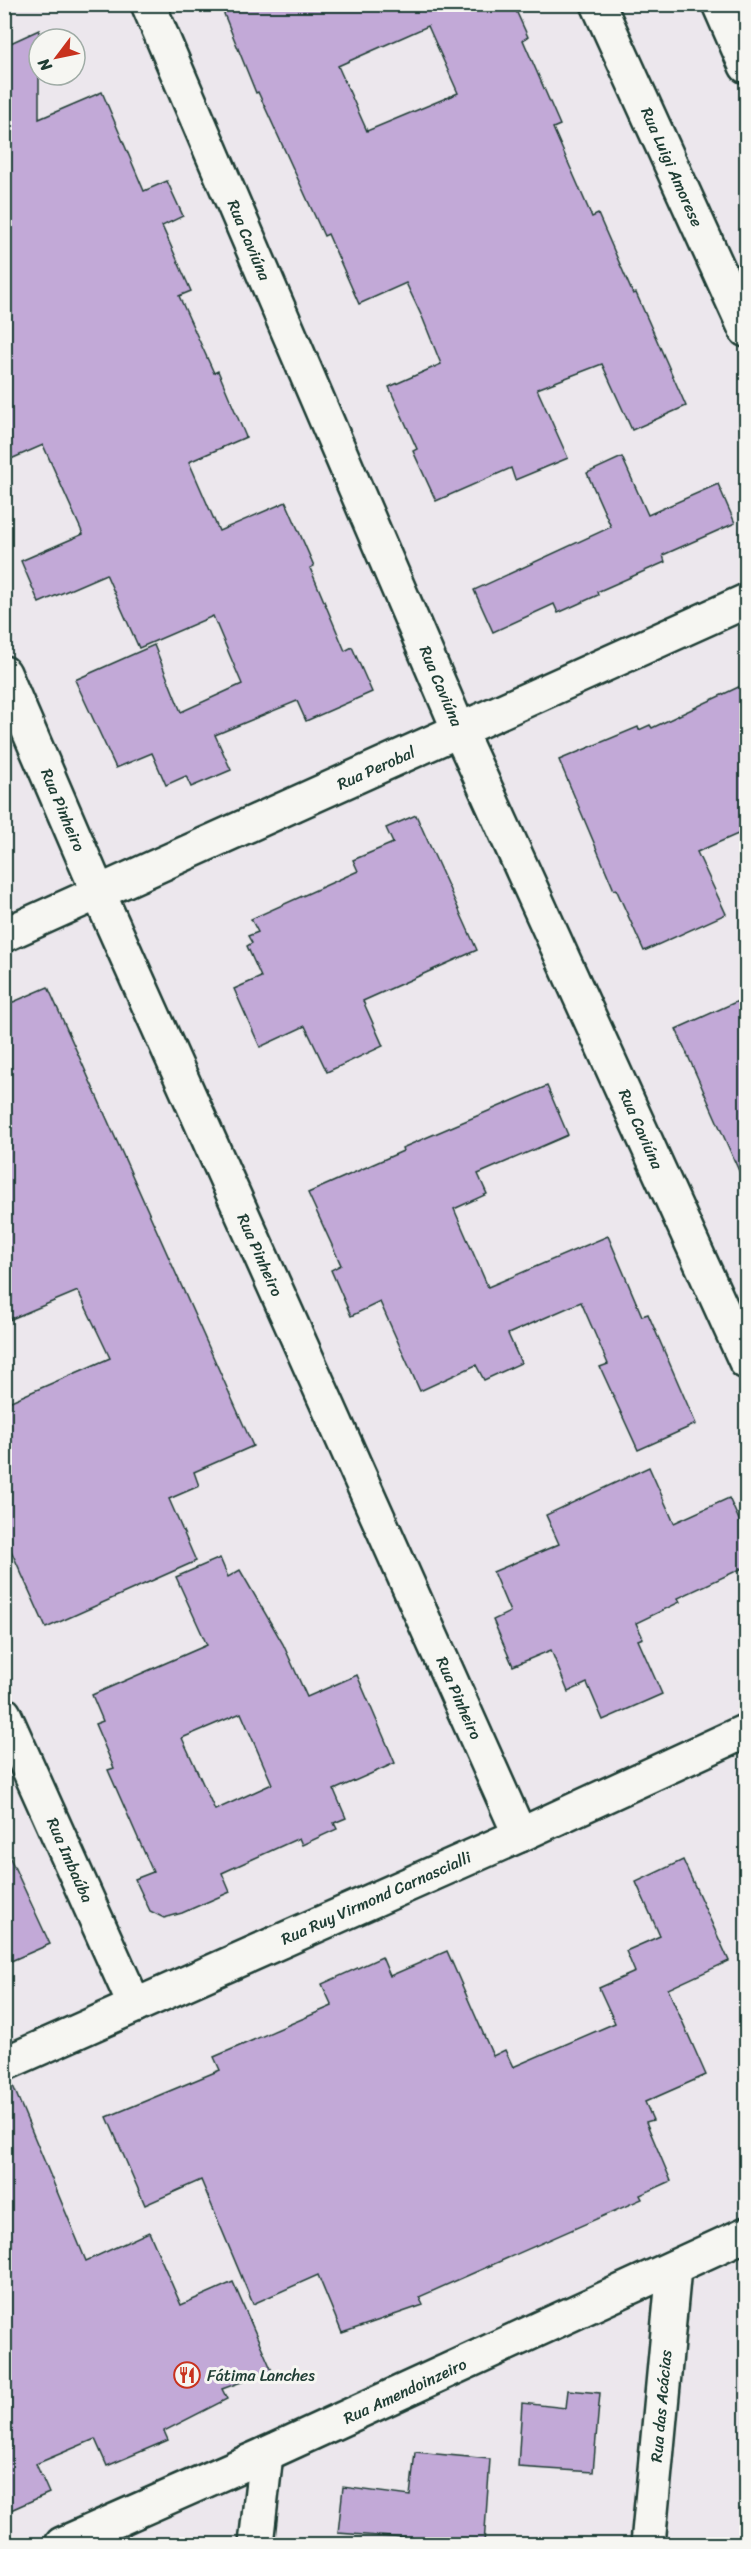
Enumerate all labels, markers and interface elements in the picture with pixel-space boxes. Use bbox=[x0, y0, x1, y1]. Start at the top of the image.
north arrow bbox=[27, 27, 87, 87]
text: N bbox=[29, 52, 60, 78]
street label: Rua Luigi Amorese bbox=[633, 102, 711, 232]
street label: Rua Caviúna bbox=[219, 195, 279, 286]
street label: Rua Caviúna bbox=[411, 641, 471, 732]
street label: Rua Perobal bbox=[332, 738, 420, 798]
street label: Rua Pinheiro bbox=[32, 764, 94, 856]
street label: Rua Caviúna bbox=[610, 1084, 672, 1175]
street label: Rua Pinheiro bbox=[229, 1209, 291, 1301]
street label: Rua Pinheiro bbox=[428, 1652, 490, 1744]
street label: Rua Imbaúba bbox=[38, 1813, 102, 1907]
street label: Rua Ruy Virmond Carnascialli bbox=[276, 1843, 476, 1953]
street label: Rua das Acácias bbox=[642, 2348, 680, 2463]
street label: Rua Amendoinzeiro bbox=[338, 2350, 472, 2432]
restaurant icon: Fátima Lanches bbox=[172, 2360, 202, 2390]
place label: Fátima Lanches bbox=[207, 2361, 315, 2390]

